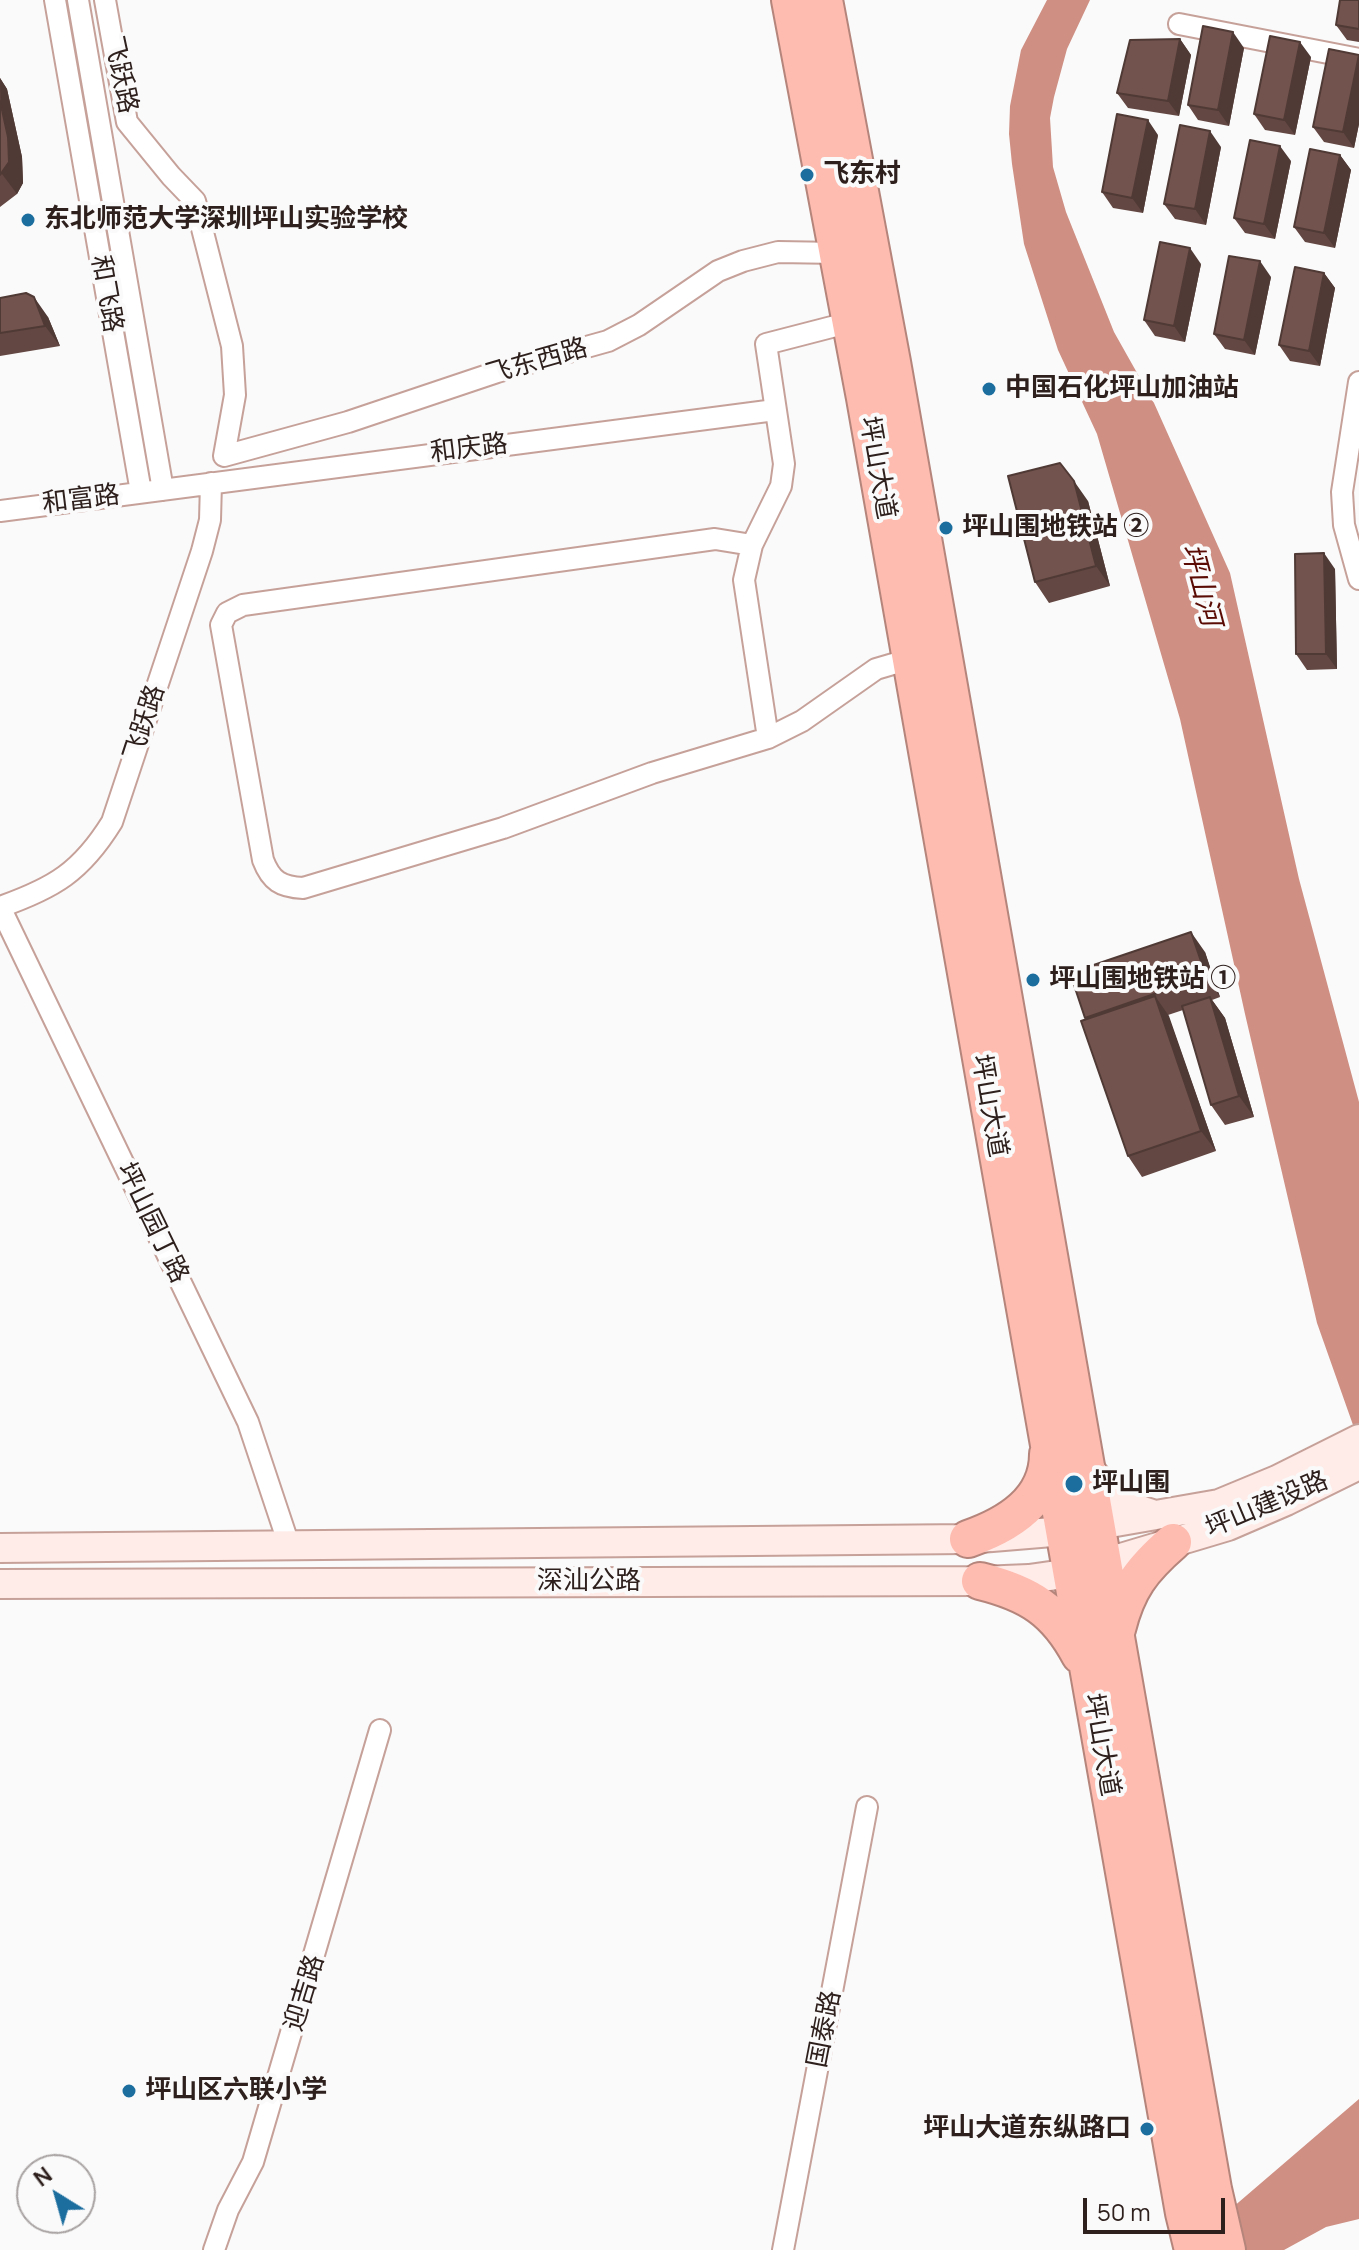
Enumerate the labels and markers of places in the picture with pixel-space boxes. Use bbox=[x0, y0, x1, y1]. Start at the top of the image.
place label: 飞东村 bbox=[823, 159, 901, 191]
marker: 飞东村 bbox=[798, 166, 816, 184]
place label: 东北师范大学深圳坪山实验学校 bbox=[44, 204, 408, 236]
marker: 东北师范大学深圳坪山实验学校 bbox=[19, 211, 37, 229]
place label: 中国石化坪山加油站 bbox=[1005, 373, 1239, 405]
marker: 中国石化坪山加油站 bbox=[980, 380, 998, 398]
place label: 坪山围地铁站 ② bbox=[962, 512, 1149, 544]
marker: 坪山围地铁站 ② bbox=[937, 519, 955, 537]
place label: 坪山围地铁站 ① bbox=[1049, 964, 1236, 996]
marker: 坪山围地铁站 ① bbox=[1024, 971, 1042, 989]
place label: 坪山围 bbox=[1092, 1468, 1170, 1500]
marker: 坪山围 bbox=[1063, 1473, 1085, 1495]
place label: 坪山区六联小学 bbox=[145, 2075, 327, 2107]
marker: 坪山区六联小学 bbox=[120, 2082, 138, 2100]
place label: 坪山大道东纵路口 bbox=[923, 2113, 1131, 2145]
marker: 坪山大道东纵路口 bbox=[1138, 2120, 1156, 2138]

